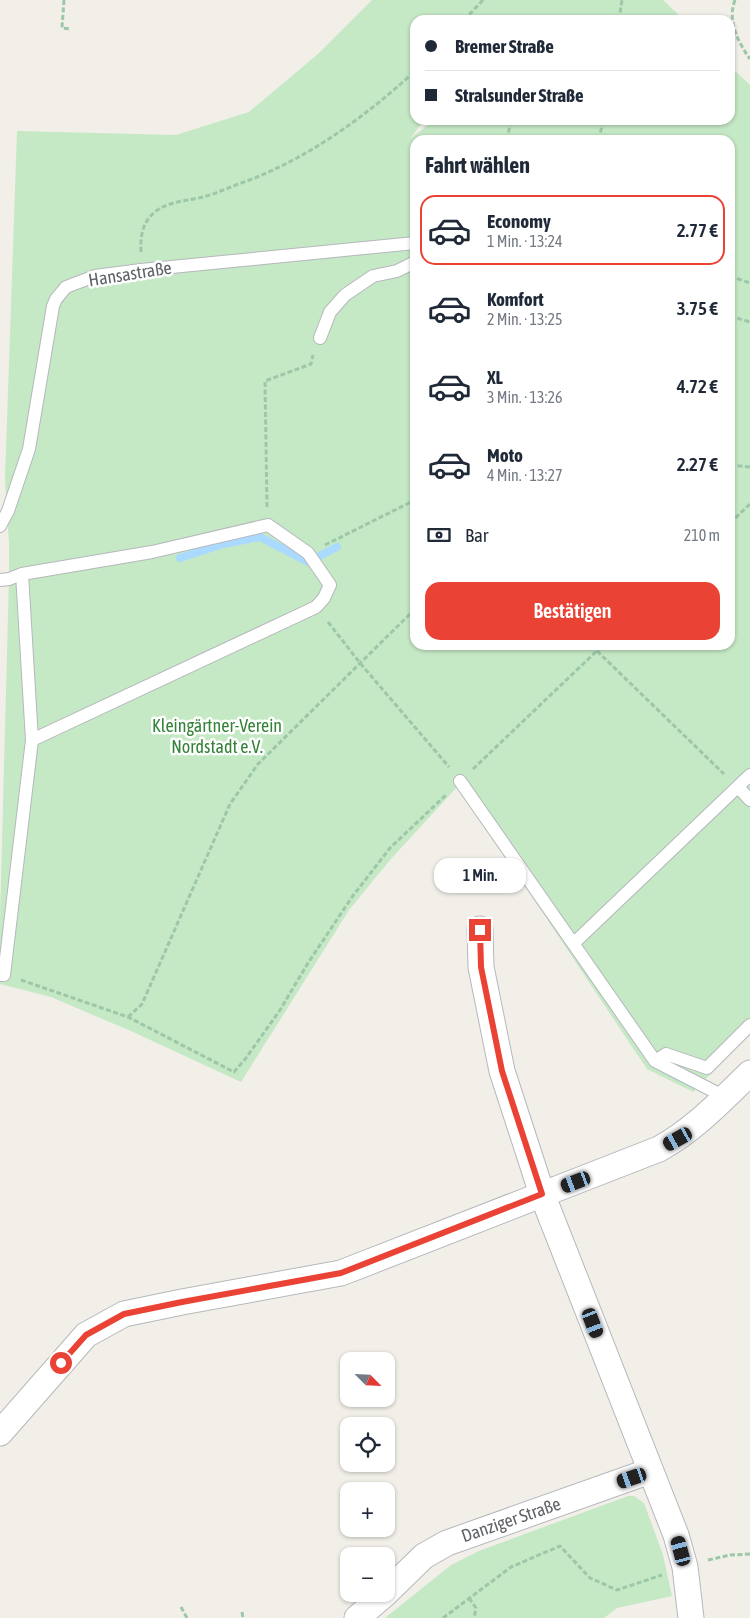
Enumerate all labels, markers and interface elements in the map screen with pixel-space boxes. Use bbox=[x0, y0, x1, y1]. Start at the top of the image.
text: Bremer Straße bbox=[455, 35, 554, 57]
text: Stralsunder Straße bbox=[455, 84, 584, 106]
text: Fahrt wählen bbox=[425, 152, 530, 178]
icon: car bbox=[427, 208, 472, 253]
text: Economy bbox=[487, 210, 551, 232]
text: 2.77 € bbox=[677, 219, 718, 241]
text: 1 Min. · 13:24 bbox=[487, 232, 562, 250]
street label: Hansastraße bbox=[87, 257, 173, 290]
icon: car bbox=[427, 286, 472, 331]
text: Komfort bbox=[487, 288, 544, 310]
text: 3.75 € bbox=[677, 297, 718, 319]
text: 2 Min. · 13:25 bbox=[487, 310, 562, 328]
icon: car bbox=[427, 364, 472, 409]
text: XL bbox=[487, 366, 503, 388]
text: 4.72 € bbox=[677, 375, 718, 397]
text: 3 Min. · 13:26 bbox=[487, 388, 562, 406]
icon: car bbox=[427, 442, 472, 487]
text: Moto bbox=[487, 444, 523, 466]
text: 2.27 € bbox=[677, 453, 718, 475]
text: 4 Min. · 13:27 bbox=[487, 466, 562, 484]
icon: cash bbox=[425, 521, 453, 549]
text: Bar bbox=[465, 524, 488, 546]
text: 210 m bbox=[684, 526, 720, 544]
button: Bestätigen bbox=[425, 582, 720, 640]
park label: Kleingärtner-Verein Nordstadt e.V. bbox=[152, 715, 282, 757]
callout: 1 Min. bbox=[434, 858, 526, 892]
text: 1 Min. bbox=[463, 866, 497, 884]
route end bbox=[469, 919, 491, 941]
car bbox=[661, 1125, 694, 1153]
car bbox=[559, 1170, 592, 1194]
car bbox=[580, 1306, 605, 1340]
route start bbox=[50, 1352, 72, 1374]
north arrow bbox=[340, 1352, 395, 1408]
map controls bbox=[340, 1352, 395, 1602]
button: locate bbox=[340, 1417, 395, 1472]
car bbox=[615, 1466, 648, 1490]
button: + bbox=[340, 1482, 395, 1537]
street label: Danziger Straße bbox=[458, 1493, 563, 1546]
car bbox=[669, 1535, 692, 1567]
button: − bbox=[340, 1547, 395, 1602]

